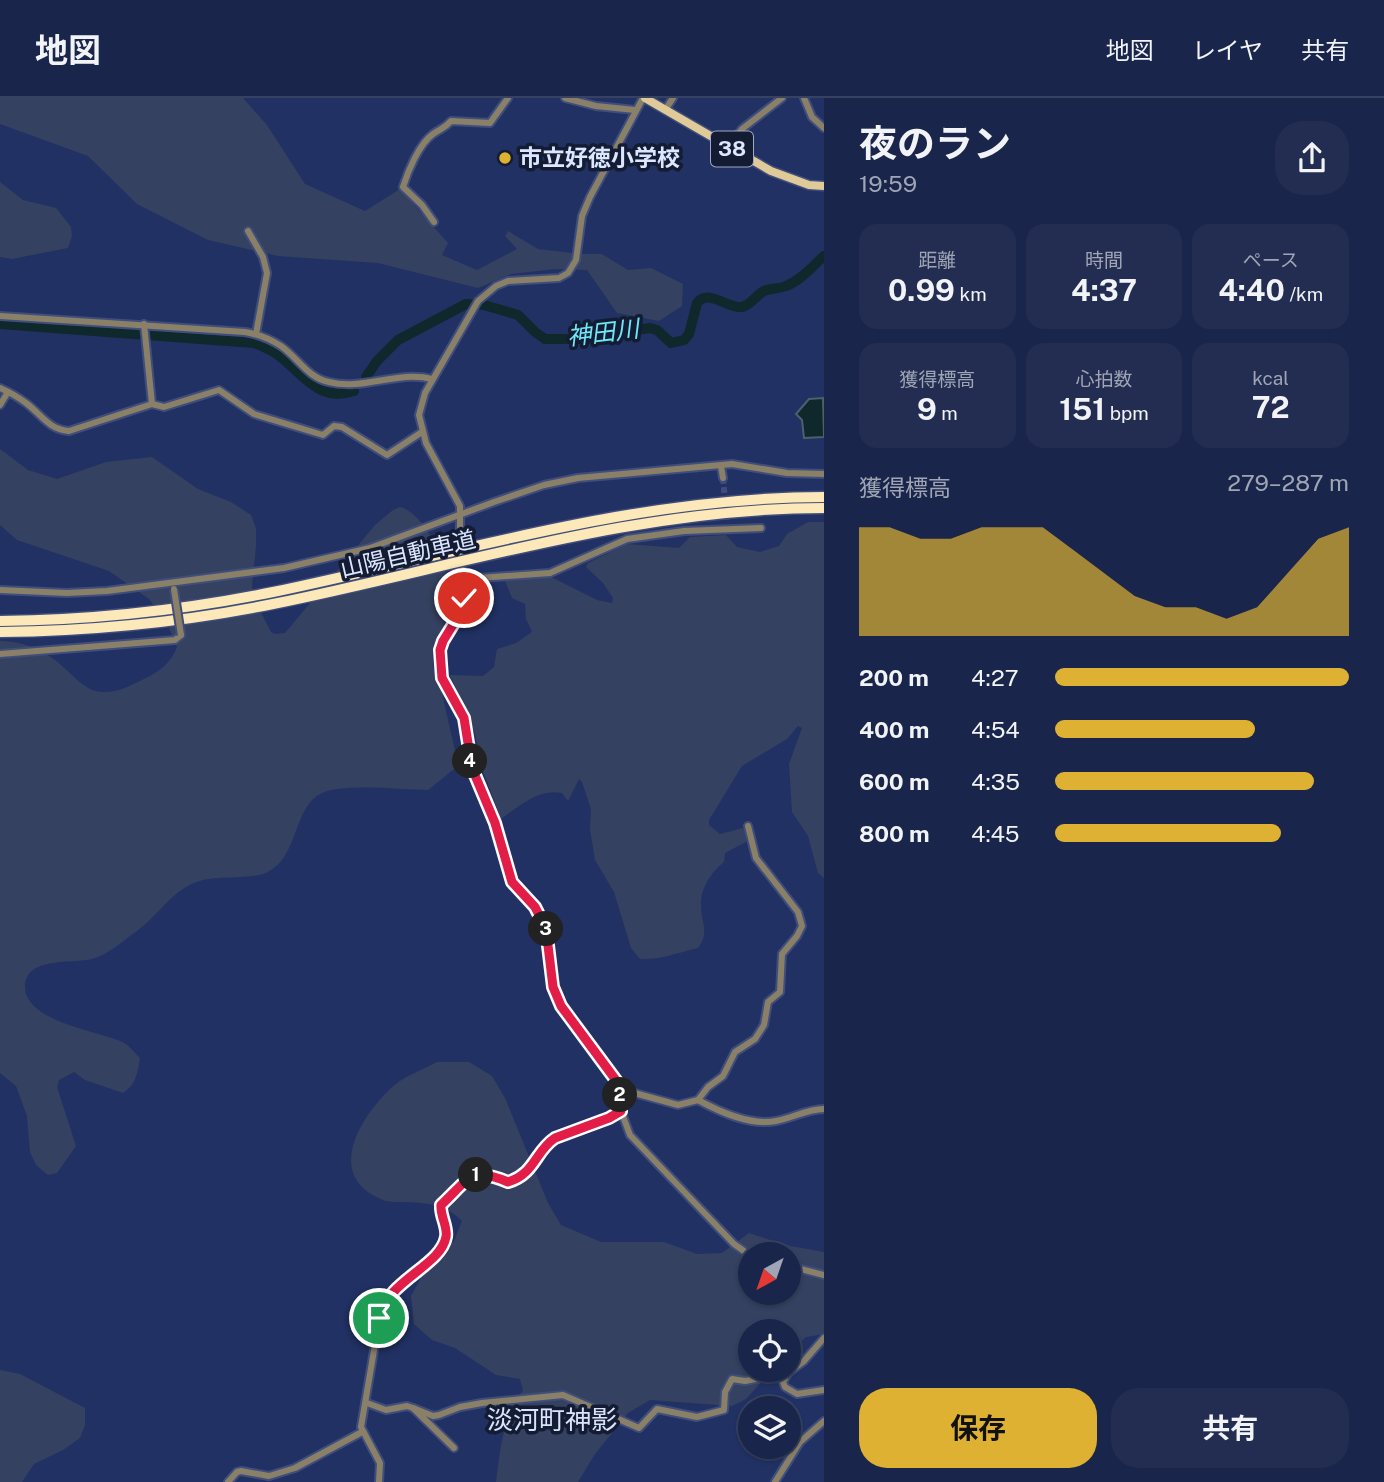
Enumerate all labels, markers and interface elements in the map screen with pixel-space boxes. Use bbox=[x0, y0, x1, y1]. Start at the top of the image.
text: 地図 bbox=[35, 31, 101, 69]
text: 地図 bbox=[1106, 36, 1154, 64]
text: レイヤ bbox=[1192, 36, 1263, 64]
text: 共有 bbox=[1301, 36, 1349, 64]
text: 夜のラン bbox=[859, 121, 1011, 166]
button: share bbox=[1275, 121, 1349, 195]
road number: 38 bbox=[711, 132, 753, 166]
place label: 市立好徳小学校 bbox=[519, 144, 680, 171]
marker: 市立好徳小学校 bbox=[497, 150, 513, 166]
text: 19:59 bbox=[859, 170, 917, 197]
text: 距離 bbox=[918, 249, 956, 271]
text: 時間 bbox=[1085, 249, 1123, 271]
text: ペース bbox=[1243, 249, 1299, 271]
text: 0.99 bbox=[888, 272, 955, 308]
text: 4:37 bbox=[1071, 272, 1137, 308]
text: 4:40 bbox=[1218, 272, 1285, 308]
text: km bbox=[955, 283, 987, 305]
text: /km bbox=[1285, 283, 1323, 305]
water label: 神田川 bbox=[565, 313, 643, 350]
text: kcal bbox=[1252, 367, 1289, 389]
text: 獲得標高 bbox=[899, 368, 975, 390]
text: 心拍数 bbox=[1075, 368, 1133, 390]
text: 72 bbox=[1252, 389, 1290, 425]
text: 9 bbox=[917, 391, 937, 427]
text: 151 bbox=[1059, 391, 1105, 427]
text: m bbox=[937, 402, 958, 424]
text: bpm bbox=[1105, 402, 1149, 424]
text: 279–287 m bbox=[1227, 469, 1349, 496]
text: 獲得標高 bbox=[859, 474, 951, 501]
street label: 山陽自動車道 bbox=[338, 525, 478, 582]
pin bbox=[434, 568, 494, 628]
icon: check bbox=[445, 579, 483, 617]
text: 200 m bbox=[859, 664, 929, 691]
text: 4:27 bbox=[971, 664, 1019, 691]
text: 400 m bbox=[859, 716, 929, 743]
text: 4:54 bbox=[971, 716, 1020, 743]
pin: 4 bbox=[452, 744, 488, 778]
text: 4 bbox=[463, 749, 476, 771]
text: 600 m bbox=[859, 768, 929, 795]
text: 4:35 bbox=[971, 768, 1020, 795]
text: 800 m bbox=[859, 820, 930, 847]
text: 4:45 bbox=[971, 820, 1019, 847]
pin: 3 bbox=[528, 912, 564, 946]
text: 3 bbox=[539, 917, 552, 939]
pin: 2 bbox=[602, 1077, 638, 1112]
text: 2 bbox=[613, 1083, 626, 1105]
pin: 1 bbox=[458, 1158, 494, 1192]
text: 1 bbox=[471, 1163, 480, 1185]
north arrow bbox=[738, 1242, 802, 1306]
map controls bbox=[738, 1242, 801, 1459]
pin bbox=[349, 1288, 409, 1348]
icon: arrive bbox=[360, 1299, 398, 1337]
button: locate bbox=[738, 1319, 801, 1382]
button: 保存 bbox=[859, 1388, 1097, 1468]
button: 共有 bbox=[1111, 1388, 1349, 1468]
button: layers bbox=[738, 1396, 801, 1459]
district label: 淡河町神影 bbox=[487, 1404, 617, 1435]

